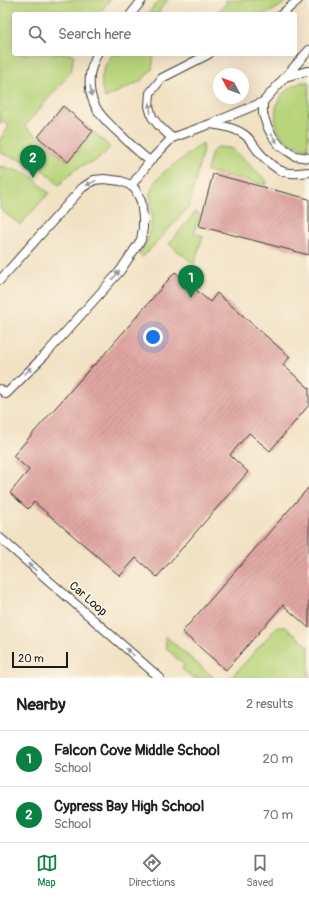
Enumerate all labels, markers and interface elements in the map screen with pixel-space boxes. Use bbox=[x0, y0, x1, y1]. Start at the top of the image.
search box bbox=[12, 12, 297, 56]
icon: search bbox=[26, 23, 48, 45]
text: Search here bbox=[58, 25, 131, 44]
north arrow bbox=[213, 68, 249, 104]
one-way arrow bbox=[88, 85, 94, 98]
one-way arrow bbox=[147, 101, 153, 114]
one-way arrow bbox=[271, 132, 278, 144]
pin: 2 bbox=[20, 145, 46, 178]
one-way arrow bbox=[85, 180, 97, 186]
pin: 1 bbox=[178, 265, 204, 298]
one-way arrow bbox=[111, 271, 120, 280]
your location bbox=[143, 327, 163, 347]
one-way arrow bbox=[23, 367, 33, 376]
one-way arrow bbox=[27, 562, 38, 571]
street label: Car Loop bbox=[66, 578, 110, 620]
one-way arrow bbox=[125, 648, 135, 657]
scale bar bbox=[12, 650, 68, 669]
text: 20 m bbox=[18, 652, 44, 665]
text: Nearby bbox=[16, 694, 65, 715]
text: 2 results bbox=[246, 696, 293, 712]
text: Falcon Cove Middle School bbox=[54, 741, 220, 760]
text: 1 bbox=[26, 751, 32, 767]
text: 20 m bbox=[262, 751, 293, 767]
text: School bbox=[54, 760, 91, 776]
text: Cypress Bay High School bbox=[54, 797, 204, 816]
text: 2 bbox=[25, 807, 33, 823]
text: 70 m bbox=[263, 807, 293, 823]
text: School bbox=[54, 816, 91, 832]
tab: Map bbox=[36, 852, 58, 889]
tab: Directions bbox=[129, 852, 175, 889]
tab: Saved bbox=[246, 852, 273, 889]

